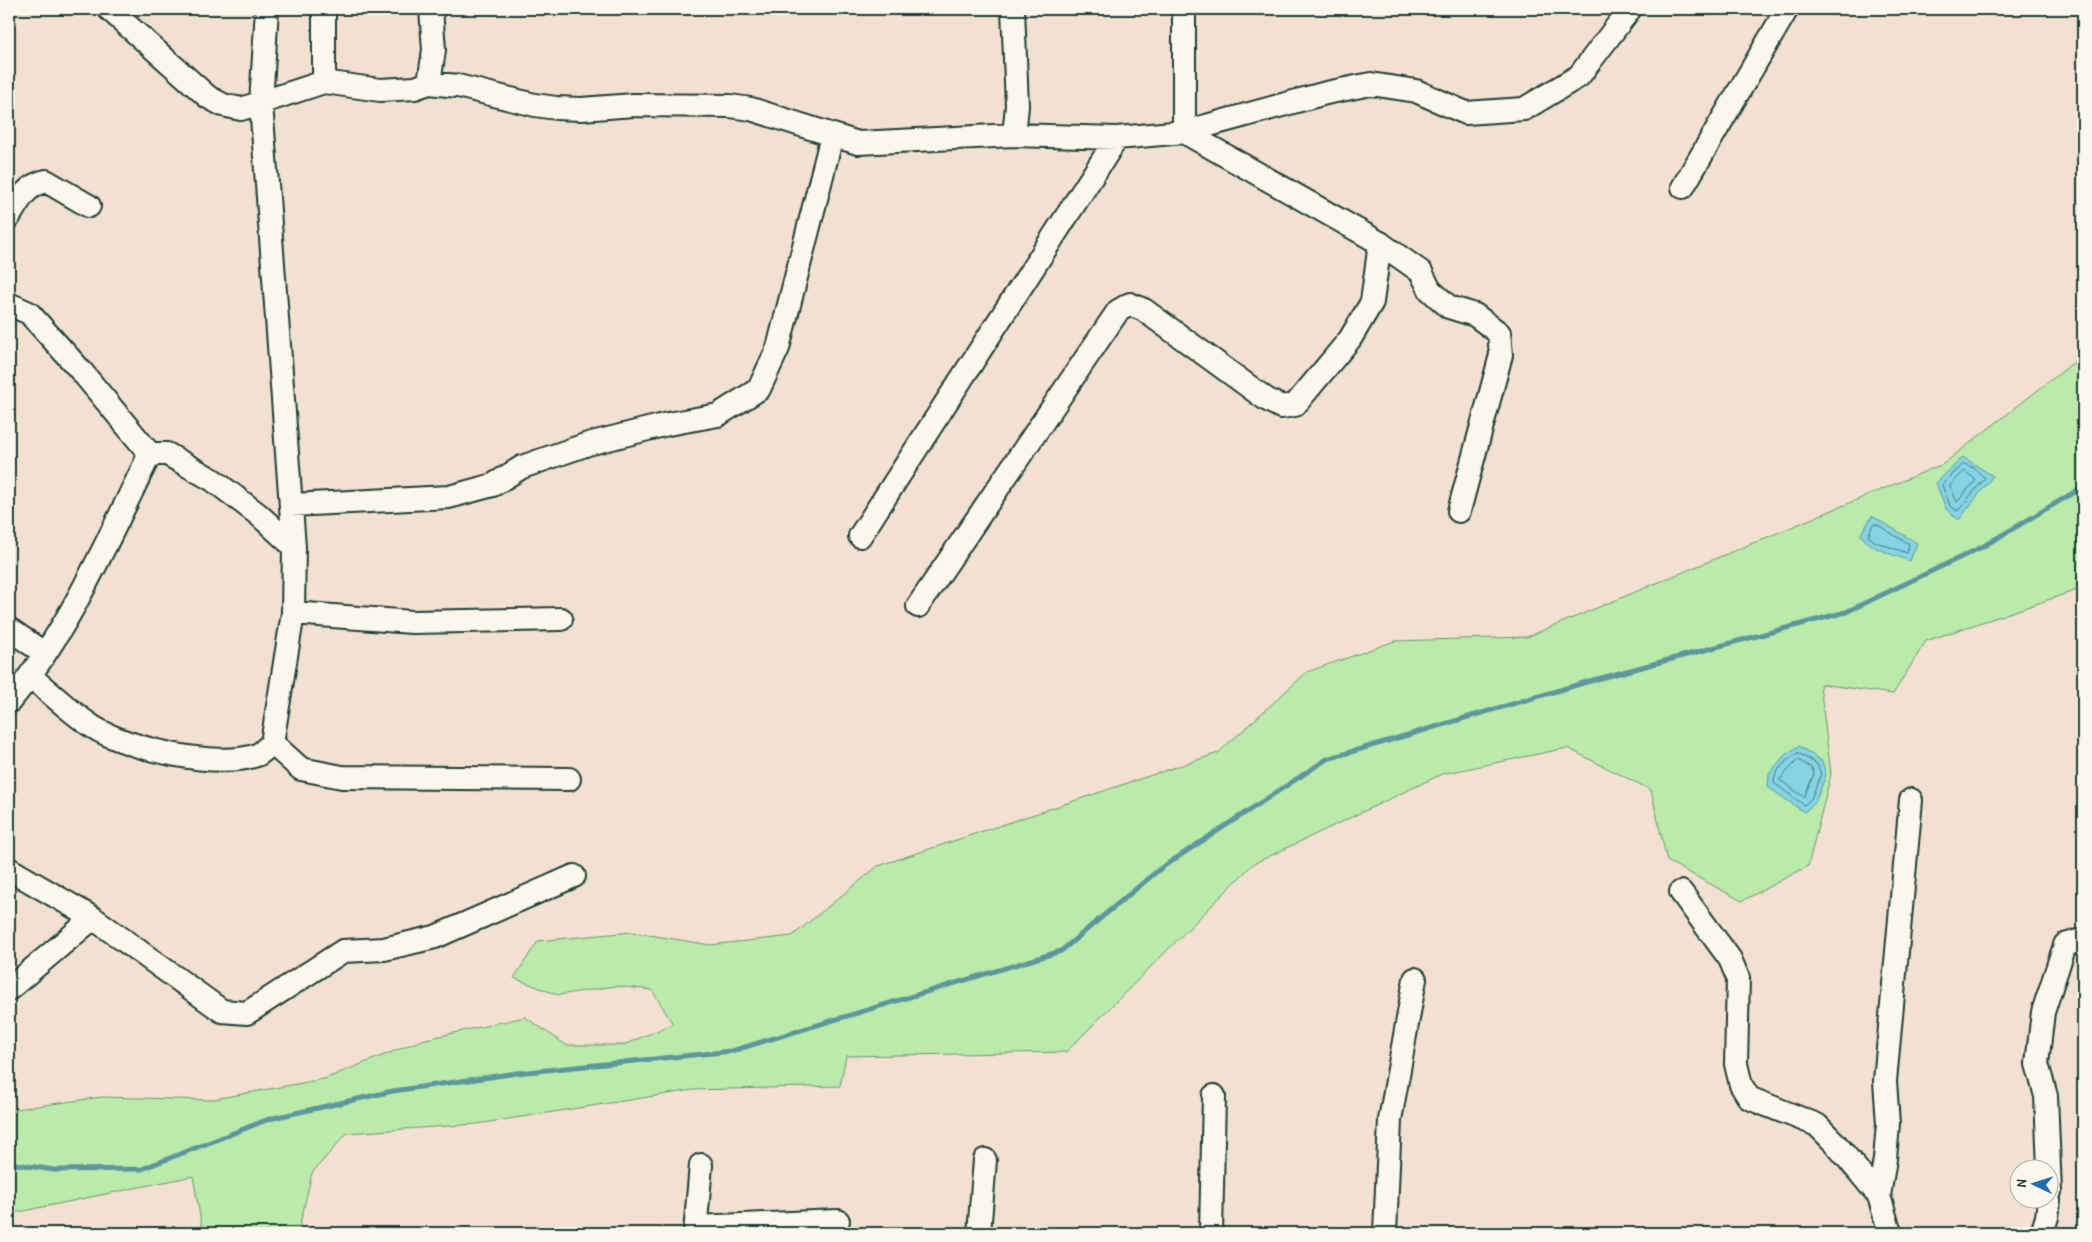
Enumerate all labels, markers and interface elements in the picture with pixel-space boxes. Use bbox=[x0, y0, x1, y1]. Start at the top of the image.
north arrow bbox=[2010, 1160, 2060, 1210]
text: N bbox=[2011, 1178, 2030, 1187]

